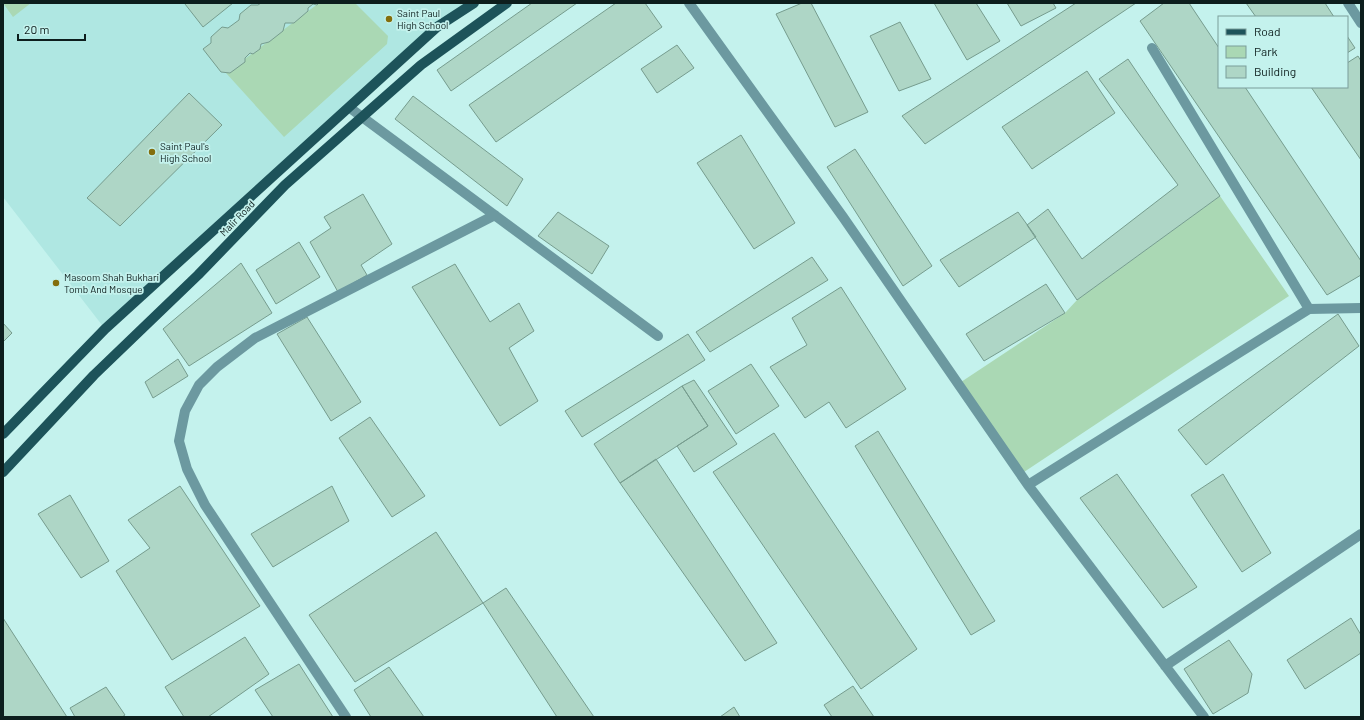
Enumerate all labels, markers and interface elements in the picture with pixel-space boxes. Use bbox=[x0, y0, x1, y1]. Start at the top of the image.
place label: Saint Paul High School bbox=[397, 7, 448, 31]
marker: Saint Paul High School bbox=[384, 14, 394, 24]
scale bar bbox=[18, 16, 85, 42]
legend bbox=[1218, 16, 1348, 88]
text: 20 m bbox=[24, 22, 50, 36]
text: Road bbox=[1254, 24, 1281, 38]
text: Park bbox=[1254, 44, 1278, 58]
text: Building bbox=[1254, 64, 1296, 78]
place label: Saint Paul's High School bbox=[160, 140, 211, 164]
marker: Saint Paul's High School bbox=[147, 147, 157, 157]
street label: Malir Road bbox=[217, 198, 257, 238]
place label: Masoom Shah Bukhari Tomb And Mosque bbox=[64, 271, 159, 295]
marker: Masoom Shah Bukhari Tomb And Mosque bbox=[51, 278, 61, 288]

